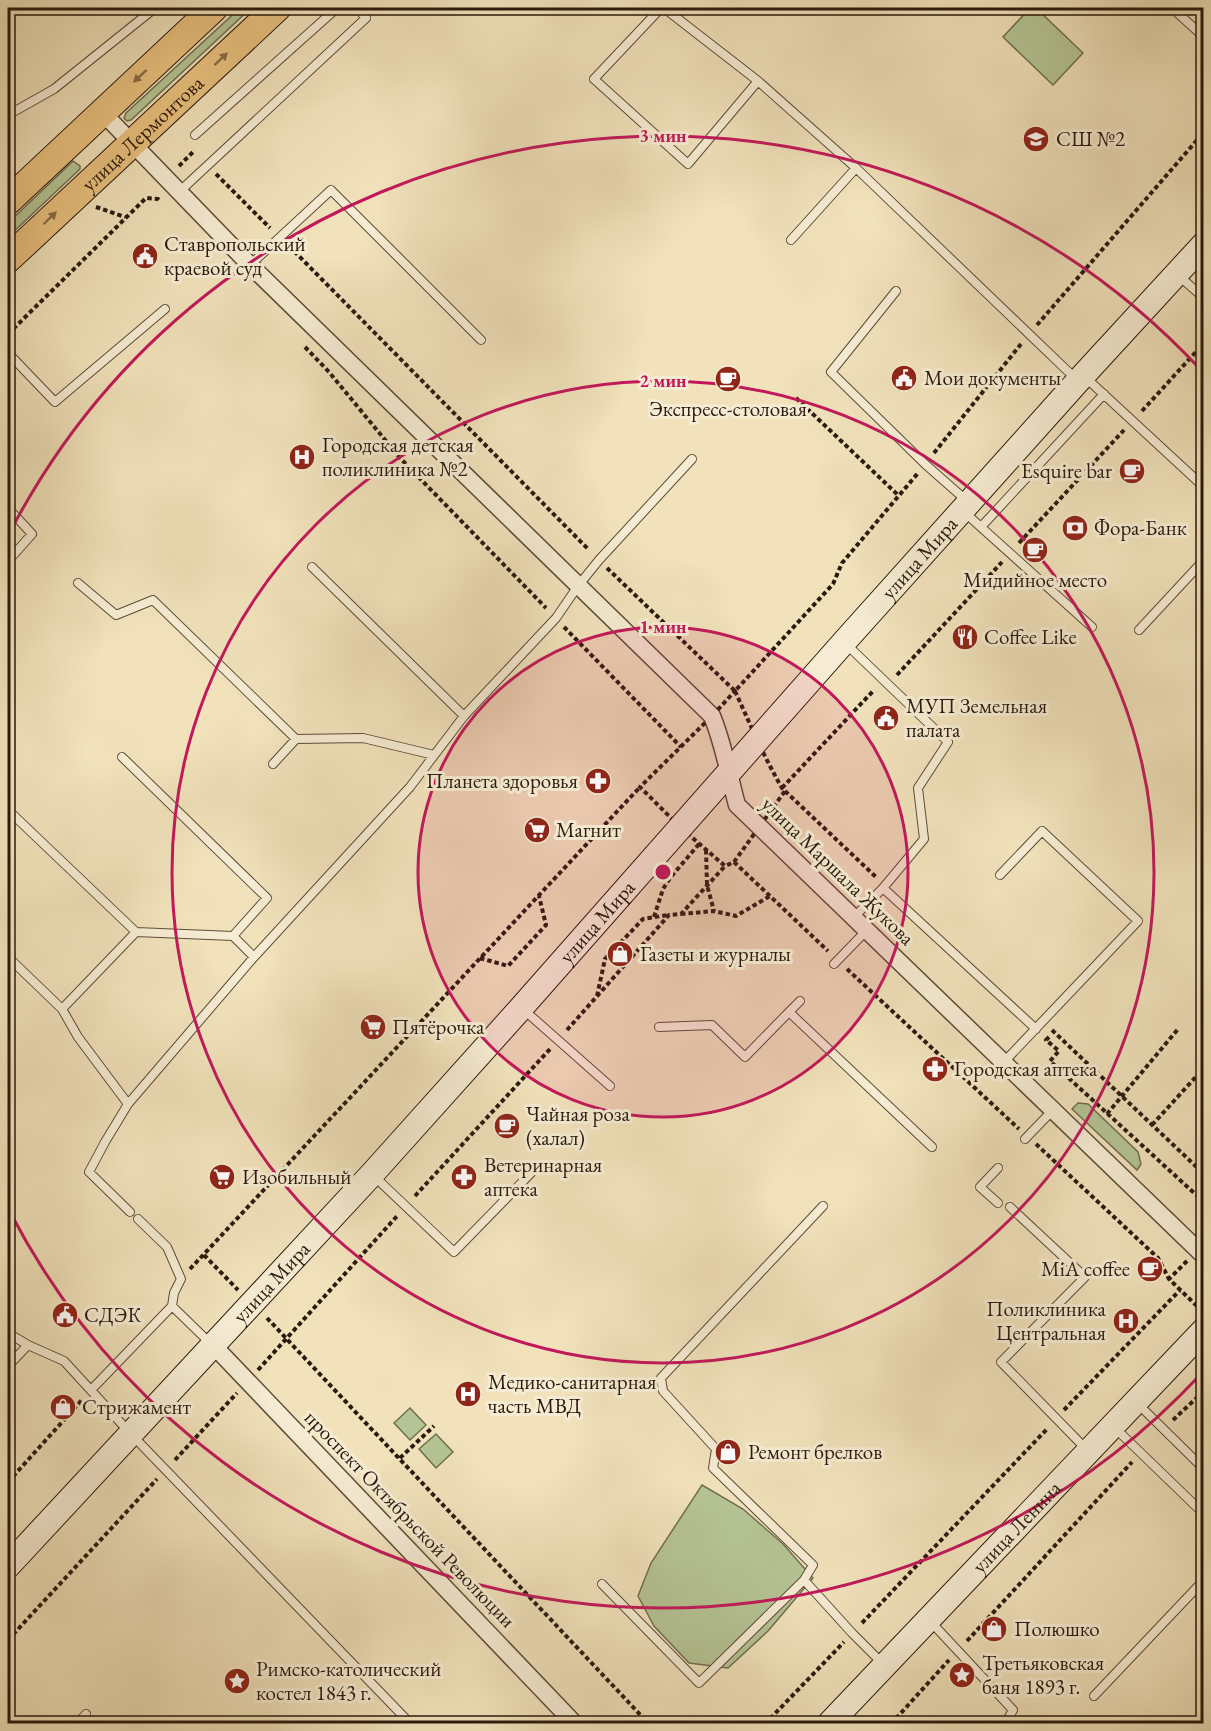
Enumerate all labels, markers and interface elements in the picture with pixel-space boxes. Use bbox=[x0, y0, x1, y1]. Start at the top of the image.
one-way arrow bbox=[213, 53, 228, 66]
street label: улица Лермонтова bbox=[75, 69, 210, 197]
one-way arrow bbox=[133, 69, 148, 83]
text: 3 мин bbox=[640, 124, 687, 147]
school or university icon: СШ №2 bbox=[1021, 124, 1051, 154]
place label: СШ №2 bbox=[1056, 125, 1125, 152]
one-way arrow bbox=[42, 212, 56, 226]
place label: Ставропольский краевой суд bbox=[164, 230, 306, 281]
public building icon: Ставропольский краевой суд bbox=[130, 241, 160, 271]
public building icon: Мои документы bbox=[889, 363, 919, 393]
cafe icon: Экспресс-столовая bbox=[713, 364, 743, 394]
place label: Мои документы bbox=[924, 364, 1061, 391]
text: 2 мин bbox=[640, 369, 687, 392]
place label: Экспресс-столовая bbox=[649, 395, 807, 422]
place label: Городская детская поликлиника №2 bbox=[322, 431, 474, 482]
hospital icon: Городская детская поликлиника №2 bbox=[287, 442, 317, 472]
cafe icon: Esquire bar bbox=[1117, 456, 1147, 486]
place label: Esquire bar bbox=[1021, 457, 1112, 484]
street label: улица Мира bbox=[875, 510, 964, 605]
bank icon: Фора-Банк bbox=[1060, 513, 1090, 543]
place label: Фора-Банк bbox=[1094, 514, 1187, 541]
cafe icon: Мидийное место bbox=[1020, 535, 1050, 565]
place label: Мидийное место bbox=[963, 566, 1107, 593]
text: 1 мин bbox=[640, 615, 687, 638]
restaurant icon: Coffee Like bbox=[950, 622, 980, 652]
place label: Coffee Like bbox=[984, 623, 1077, 650]
place label: МУП Земельная палата bbox=[906, 692, 1047, 743]
public building icon: МУП Земельная палата bbox=[871, 703, 901, 733]
pharmacy icon: Планета здоровья bbox=[583, 766, 613, 796]
place label: Планета здоровья bbox=[426, 767, 578, 794]
street label: улица Маршала Жукова bbox=[756, 790, 921, 951]
supermarket icon: Магнит bbox=[522, 815, 552, 845]
place label: Магнит bbox=[556, 816, 621, 843]
centre of rings bbox=[653, 862, 673, 882]
street label: улица Мира bbox=[553, 874, 641, 969]
shop icon: Газеты и журналы bbox=[605, 939, 635, 969]
place label: Газеты и журналы bbox=[640, 940, 791, 967]
supermarket icon: Пятёрочка bbox=[358, 1012, 388, 1042]
place label: Пятёрочка bbox=[392, 1013, 485, 1040]
pharmacy icon: Городская аптека bbox=[920, 1054, 950, 1084]
place label: Городская аптека bbox=[954, 1055, 1098, 1082]
place label: Чайная роза (халал) bbox=[526, 1100, 631, 1151]
cafe icon: Чайная роза (халал) bbox=[492, 1111, 522, 1141]
place label: Ветеринарная аптека bbox=[484, 1151, 602, 1202]
supermarket icon: Изобильный bbox=[207, 1162, 237, 1192]
pharmacy icon: Ветеринарная аптека bbox=[449, 1162, 479, 1192]
place label: Изобильный bbox=[242, 1163, 351, 1190]
street label: улица Мира bbox=[226, 1235, 316, 1329]
cafe icon: MiA coffee bbox=[1135, 1254, 1165, 1284]
place label: MiA coffee bbox=[1041, 1255, 1130, 1282]
place label: Поликлиника Центральная bbox=[986, 1295, 1107, 1346]
public building icon: СДЭК bbox=[50, 1300, 80, 1330]
place label: СДЭК bbox=[84, 1301, 141, 1328]
hospital icon: Поликлиника Центральная bbox=[1111, 1306, 1141, 1336]
place label: Медико-санитарная часть МВД bbox=[488, 1368, 656, 1419]
hospital icon: Медико-санитарная часть МВД bbox=[453, 1379, 483, 1409]
shop icon: Стрижамент bbox=[48, 1392, 78, 1422]
place label: Стрижамент bbox=[82, 1393, 192, 1420]
street label: проспект Октябрьской Революции bbox=[299, 1404, 522, 1633]
shop icon: Ремонт брелков bbox=[713, 1437, 743, 1467]
place label: Ремонт брелков bbox=[748, 1438, 882, 1465]
street label: улица Ленина bbox=[966, 1474, 1067, 1579]
shop icon: Полюшко bbox=[979, 1614, 1009, 1644]
place label: Полюшко bbox=[1014, 1615, 1100, 1642]
place label: Третьяковская баня 1893 г. bbox=[982, 1649, 1104, 1700]
place label: Римско-католический костел 1843 г. bbox=[256, 1655, 441, 1706]
place icon: Третьяковская баня 1893 г. bbox=[947, 1660, 977, 1690]
place icon: Римско-католический костел 1843 г. bbox=[222, 1666, 252, 1696]

